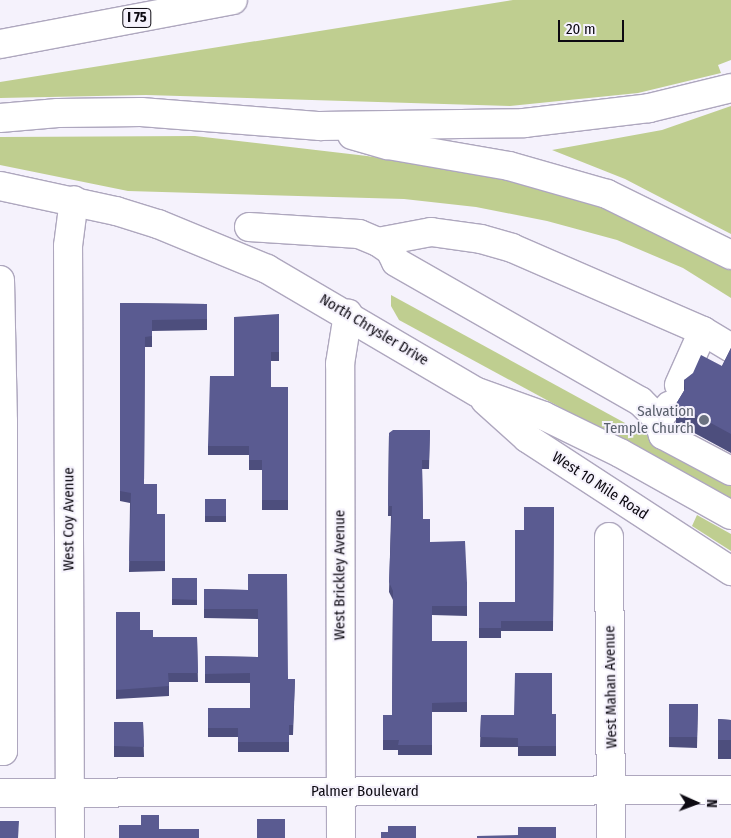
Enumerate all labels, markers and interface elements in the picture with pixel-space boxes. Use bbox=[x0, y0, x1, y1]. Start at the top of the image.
road number: I 75 bbox=[122, 7, 152, 30]
scale bar bbox=[561, 10, 627, 42]
text: 20 m bbox=[566, 20, 596, 38]
street label: North Chrysler Drive bbox=[316, 290, 432, 370]
place label: Salvation Temple Church bbox=[604, 402, 694, 437]
marker: Salvation Temple Church bbox=[698, 414, 710, 426]
street label: West 10 Mile Road bbox=[549, 448, 651, 524]
street label: West Coy Avenue bbox=[60, 467, 78, 571]
street label: West Brickley Avenue bbox=[331, 510, 349, 640]
street label: West Mahan Avenue bbox=[601, 625, 621, 749]
north arrow bbox=[671, 778, 721, 828]
street label: Palmer Boulevard bbox=[311, 783, 419, 801]
text: N bbox=[703, 799, 720, 808]

